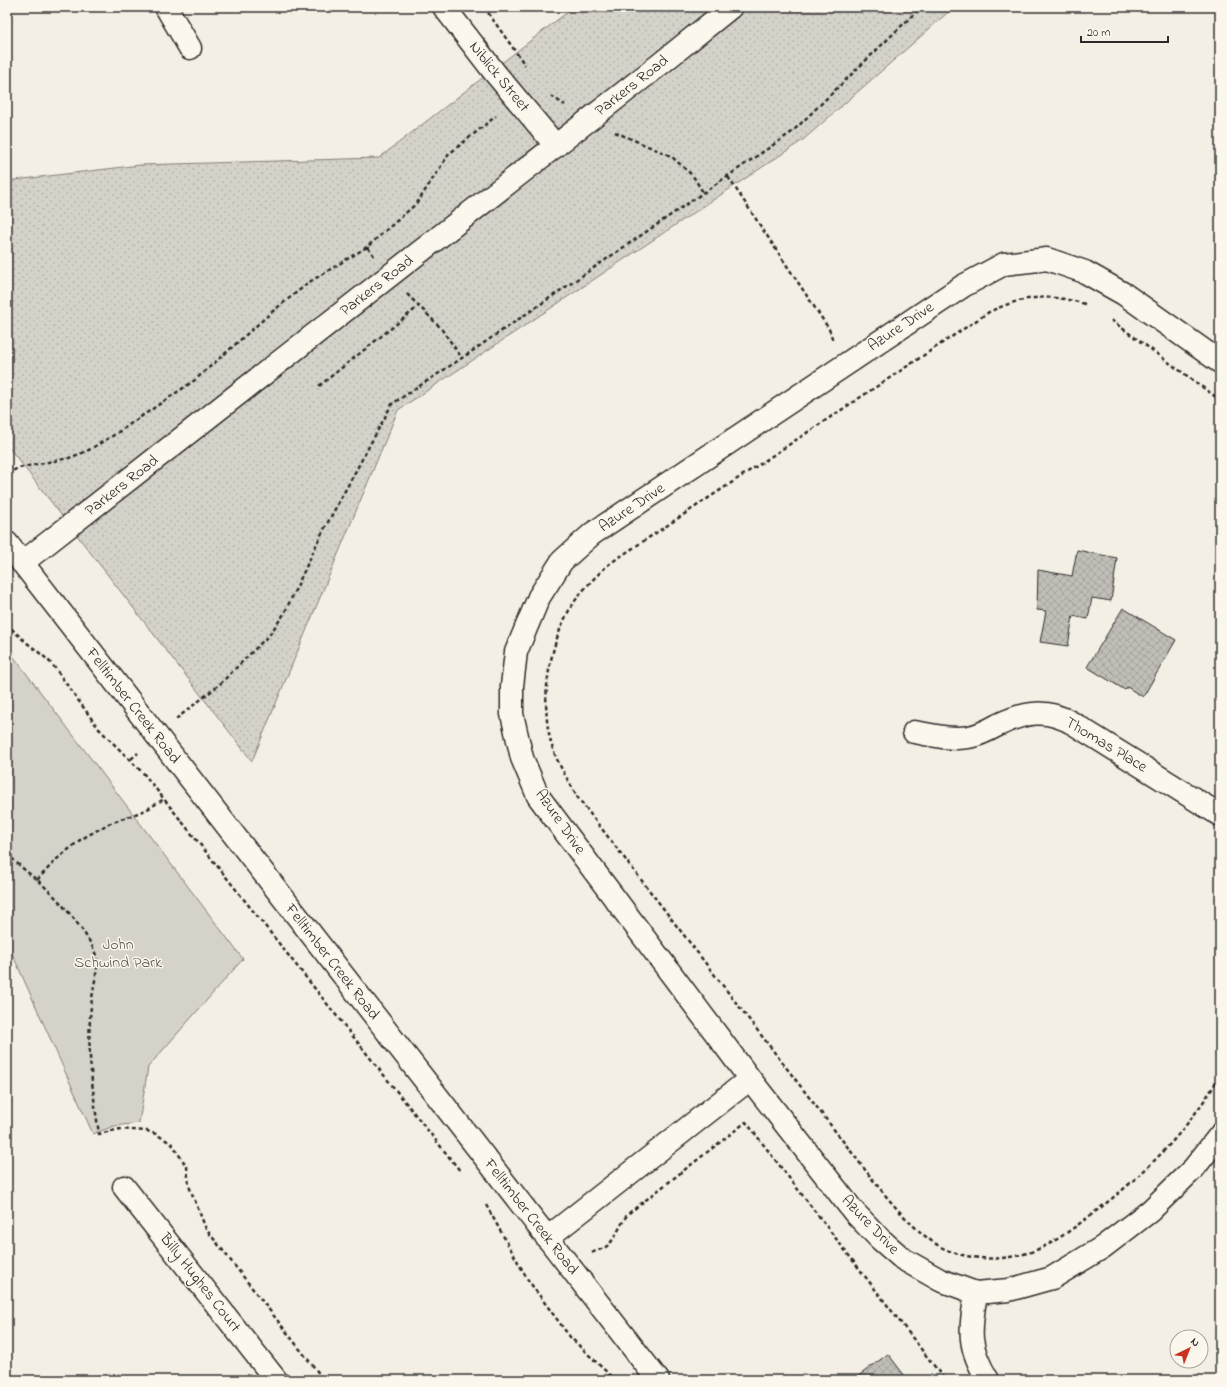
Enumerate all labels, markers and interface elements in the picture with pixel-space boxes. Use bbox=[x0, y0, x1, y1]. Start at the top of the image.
scale bar bbox=[1081, 18, 1168, 44]
text: 20 m bbox=[1087, 24, 1110, 42]
street label: Niblick Street bbox=[463, 36, 536, 118]
street label: Parkers Road bbox=[590, 49, 674, 123]
street label: Parkers Road bbox=[335, 249, 419, 323]
street label: Azure Drive bbox=[863, 296, 940, 358]
street label: Parkers Road bbox=[80, 449, 164, 523]
street label: Azure Drive bbox=[594, 477, 671, 539]
street label: Felltimber Creek Road bbox=[79, 642, 186, 769]
street label: Thomas Place bbox=[1060, 711, 1152, 779]
street label: Azure Drive bbox=[529, 784, 592, 860]
street label: Felltimber Creek Road bbox=[278, 898, 385, 1025]
park label: John Schwind Park bbox=[74, 933, 163, 975]
street label: Felltimber Creek Road bbox=[477, 1153, 584, 1280]
street label: Azure Drive bbox=[835, 1190, 905, 1261]
street label: Billy Hughes Court bbox=[153, 1227, 247, 1338]
north arrow bbox=[1169, 1329, 1209, 1369]
text: N bbox=[1187, 1334, 1203, 1351]

